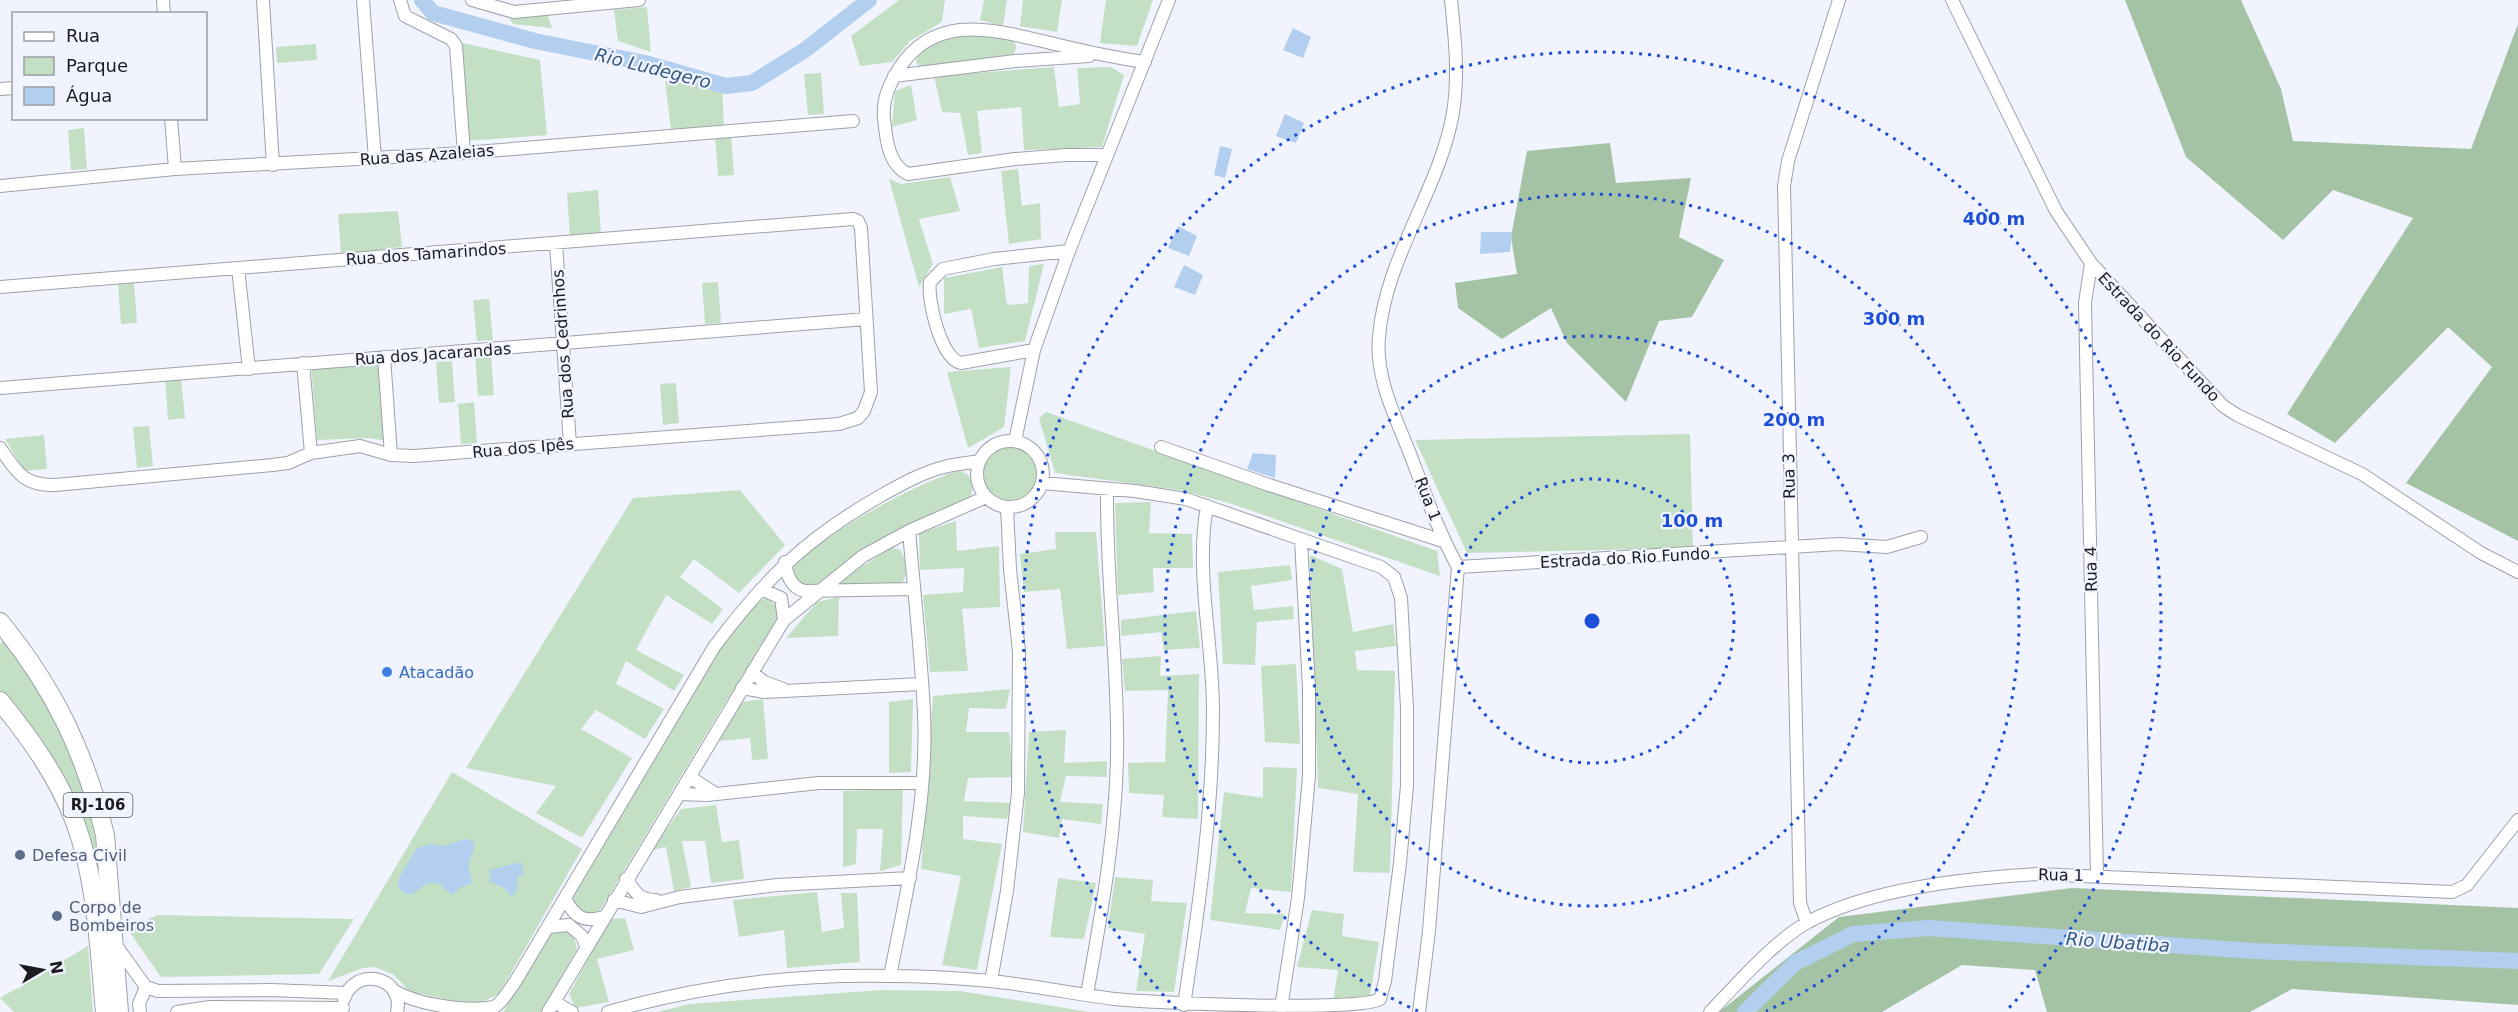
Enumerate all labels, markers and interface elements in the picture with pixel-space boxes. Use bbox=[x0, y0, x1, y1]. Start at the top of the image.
legend bbox=[12, 12, 207, 120]
text: Rua bbox=[66, 25, 100, 46]
water label: Rio Ludegero bbox=[593, 43, 713, 93]
text: Parque bbox=[66, 55, 128, 76]
text: Água bbox=[66, 85, 112, 106]
street label: Rua das Azaleias bbox=[359, 141, 495, 169]
text: 400 m bbox=[1963, 208, 2025, 229]
street label: Rua dos Tamarindos bbox=[345, 239, 507, 269]
street label: Estrada do Rio Fundo bbox=[2094, 268, 2224, 406]
street label: Rua dos Cedrinhos bbox=[548, 269, 578, 419]
text: 300 m bbox=[1863, 308, 1925, 329]
street label: Rua dos Jacarandas bbox=[354, 339, 512, 369]
text: 200 m bbox=[1763, 409, 1825, 430]
street label: Rua dos Ipês bbox=[471, 434, 575, 462]
street label: Rua 3 bbox=[1779, 453, 1799, 499]
street label: Rua 1 bbox=[1411, 474, 1445, 524]
text: 100 m bbox=[1661, 510, 1723, 531]
street label: Estrada do Rio Fundo bbox=[1540, 544, 1710, 572]
street label: Rua 4 bbox=[2081, 546, 2101, 592]
centre of rings bbox=[1582, 611, 1602, 631]
place label: Atacadão bbox=[399, 663, 474, 682]
marker: Atacadão bbox=[380, 665, 394, 679]
road number: RJ-106 bbox=[63, 793, 132, 817]
place label: Defesa Civil bbox=[32, 846, 127, 865]
marker: Defesa Civil bbox=[13, 848, 27, 862]
street label: Rua 1 bbox=[2038, 865, 2084, 885]
place label: Corpo de Bombeiros bbox=[69, 898, 154, 935]
marker: Corpo de Bombeiros bbox=[50, 909, 64, 923]
water label: Rio Ubatiba bbox=[2065, 928, 2171, 956]
north arrow bbox=[12, 940, 72, 1000]
text: N bbox=[46, 959, 67, 976]

